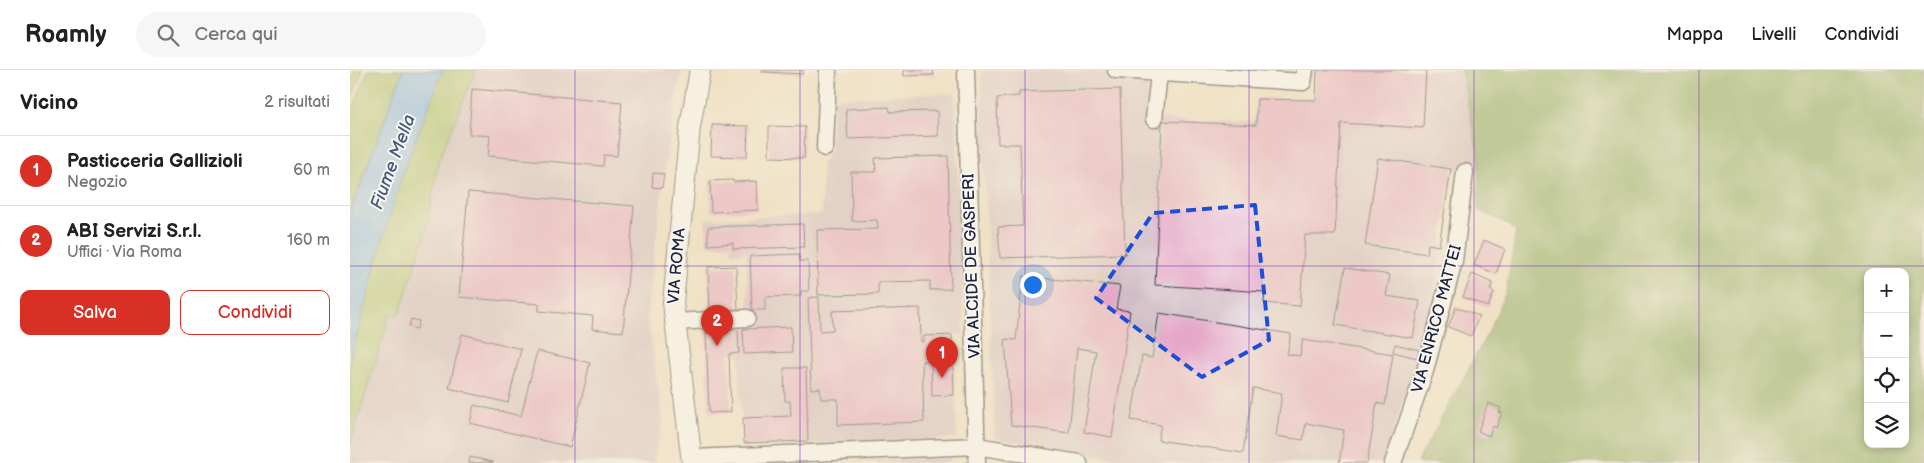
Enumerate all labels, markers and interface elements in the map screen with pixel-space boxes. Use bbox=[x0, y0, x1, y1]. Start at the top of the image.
search box bbox=[136, 12, 486, 57]
text: Roamly bbox=[25, 20, 106, 49]
icon: search bbox=[154, 21, 182, 49]
text: Cerca qui bbox=[194, 23, 278, 46]
text: Mappa bbox=[1666, 24, 1723, 45]
text: Livelli bbox=[1751, 24, 1797, 45]
text: Condividi bbox=[1825, 24, 1899, 45]
text: Vicino bbox=[20, 90, 78, 115]
text: 2 risultati bbox=[264, 93, 330, 112]
water label: Fiume Mella bbox=[366, 112, 420, 212]
text: Pasticceria Gallizioli bbox=[67, 150, 243, 173]
text: 1 bbox=[33, 161, 39, 180]
text: 60 m bbox=[293, 161, 330, 180]
text: Negozio bbox=[67, 173, 127, 192]
street label: VIA ALCIDE DE GASPERI bbox=[959, 173, 985, 359]
text: ABI Servizi S.r.l. bbox=[67, 220, 202, 243]
street label: VIA ROMA bbox=[664, 227, 690, 305]
text: 2 bbox=[31, 231, 41, 250]
text: 160 m bbox=[287, 231, 330, 250]
text: Uffici · Via Roma bbox=[67, 243, 182, 262]
street label: VIA ENRICO MATTEI bbox=[1408, 243, 1466, 395]
map controls bbox=[1864, 268, 1909, 448]
button: + bbox=[1864, 268, 1909, 313]
your location bbox=[1020, 272, 1046, 298]
button: Salva bbox=[20, 290, 170, 335]
button: Condividi bbox=[180, 290, 330, 335]
pin: 2 bbox=[701, 305, 733, 346]
button: − bbox=[1864, 313, 1909, 358]
pin: 1 bbox=[926, 337, 958, 378]
button: locate bbox=[1864, 358, 1909, 403]
button: layers bbox=[1864, 403, 1909, 448]

